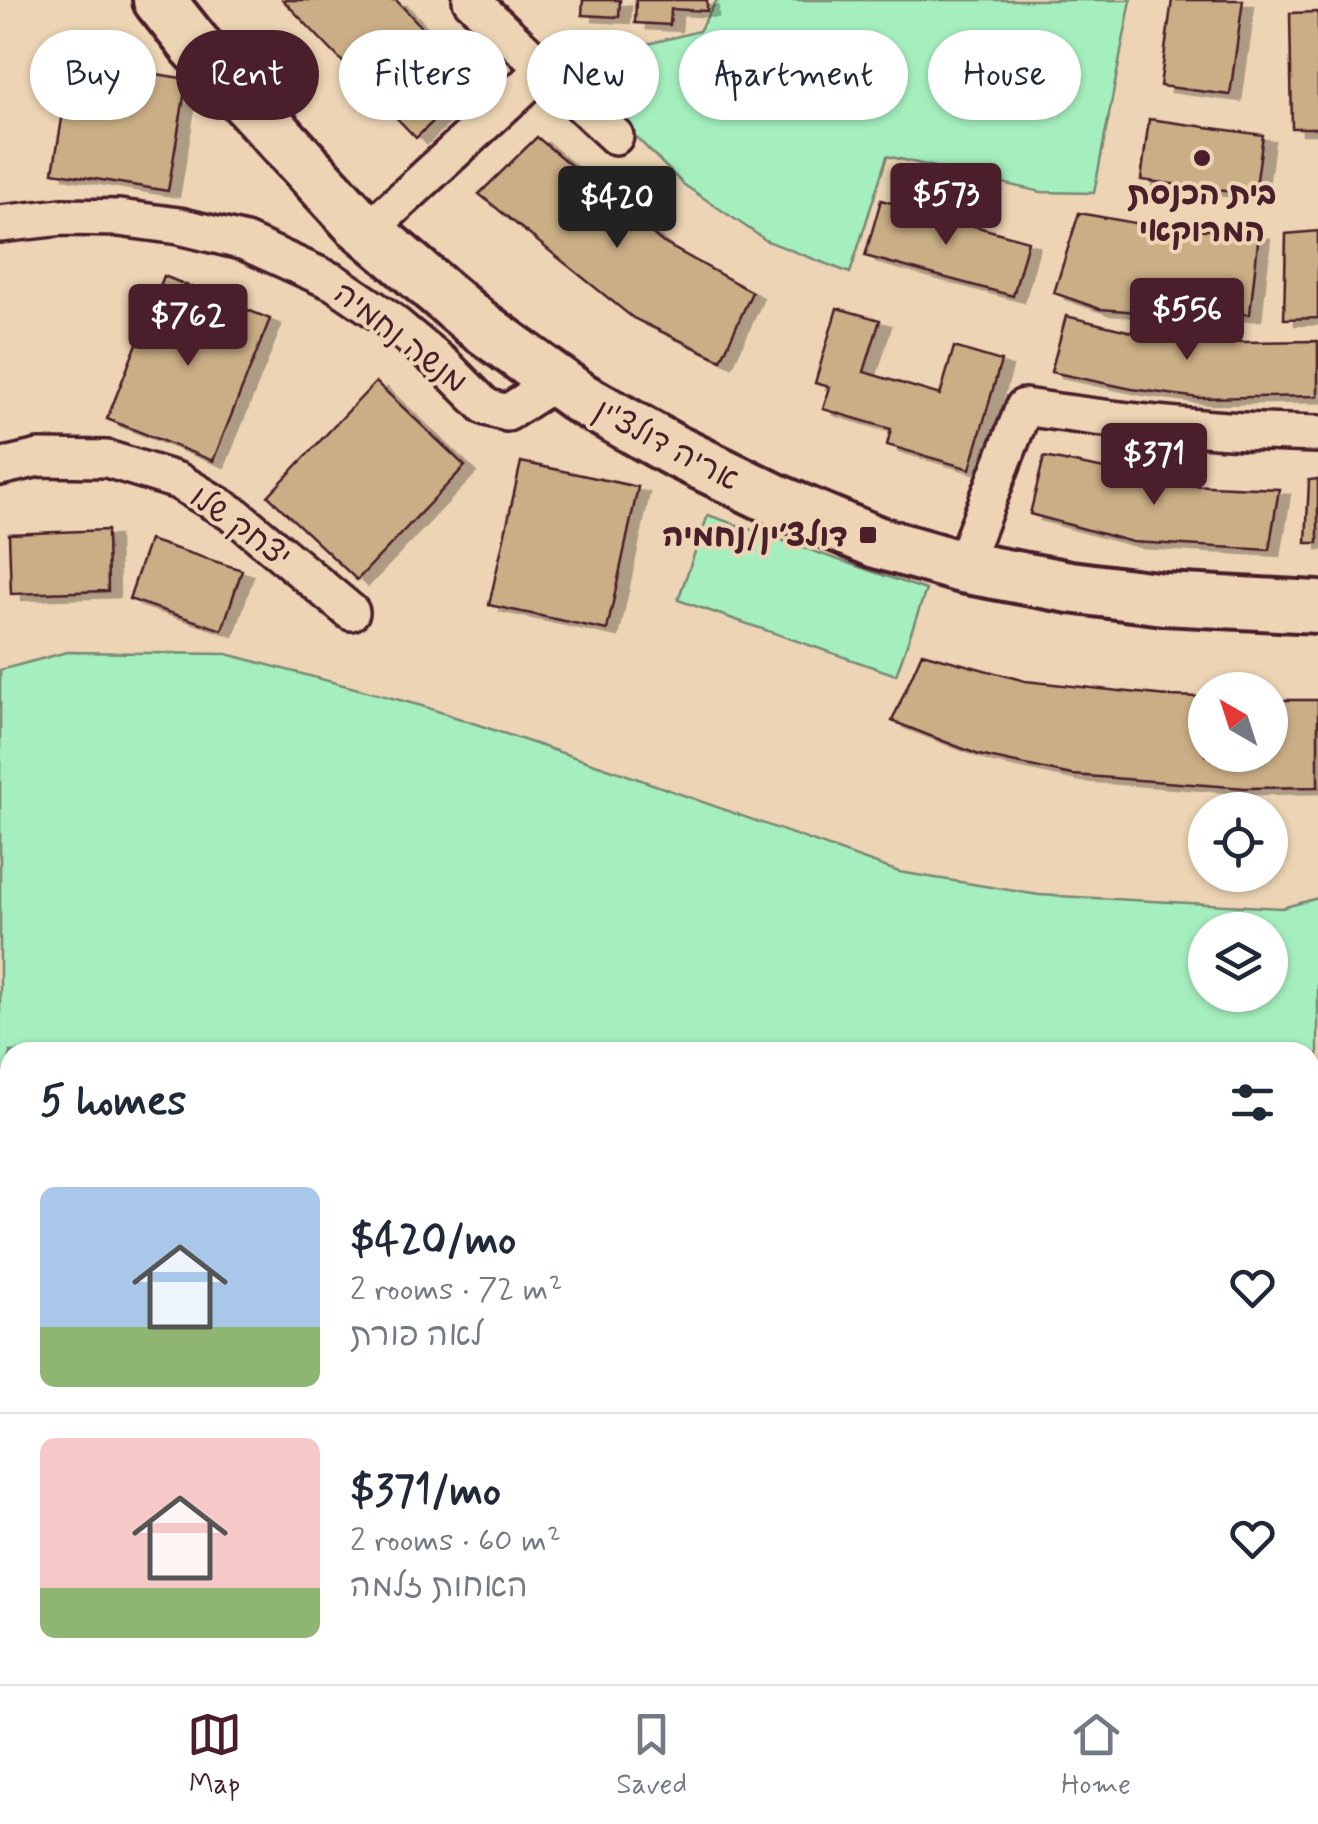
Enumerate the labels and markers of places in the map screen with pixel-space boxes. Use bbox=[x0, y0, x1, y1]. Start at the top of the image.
marker: בית הכנסת המרוקאי bbox=[1191, 147, 1213, 169]
pin: $573 bbox=[887, 163, 1005, 248]
pin: $420 bbox=[558, 166, 676, 251]
place label: בית הכנסת המרוקאי bbox=[1127, 174, 1277, 253]
pin: $556 bbox=[1128, 278, 1246, 363]
pin: $762 bbox=[129, 284, 247, 369]
pin: $371 bbox=[1095, 423, 1213, 508]
place label: דולצ׳ין/נחמיה bbox=[662, 516, 848, 558]
marker: דולצ׳ין/נחמיה bbox=[857, 524, 879, 546]

